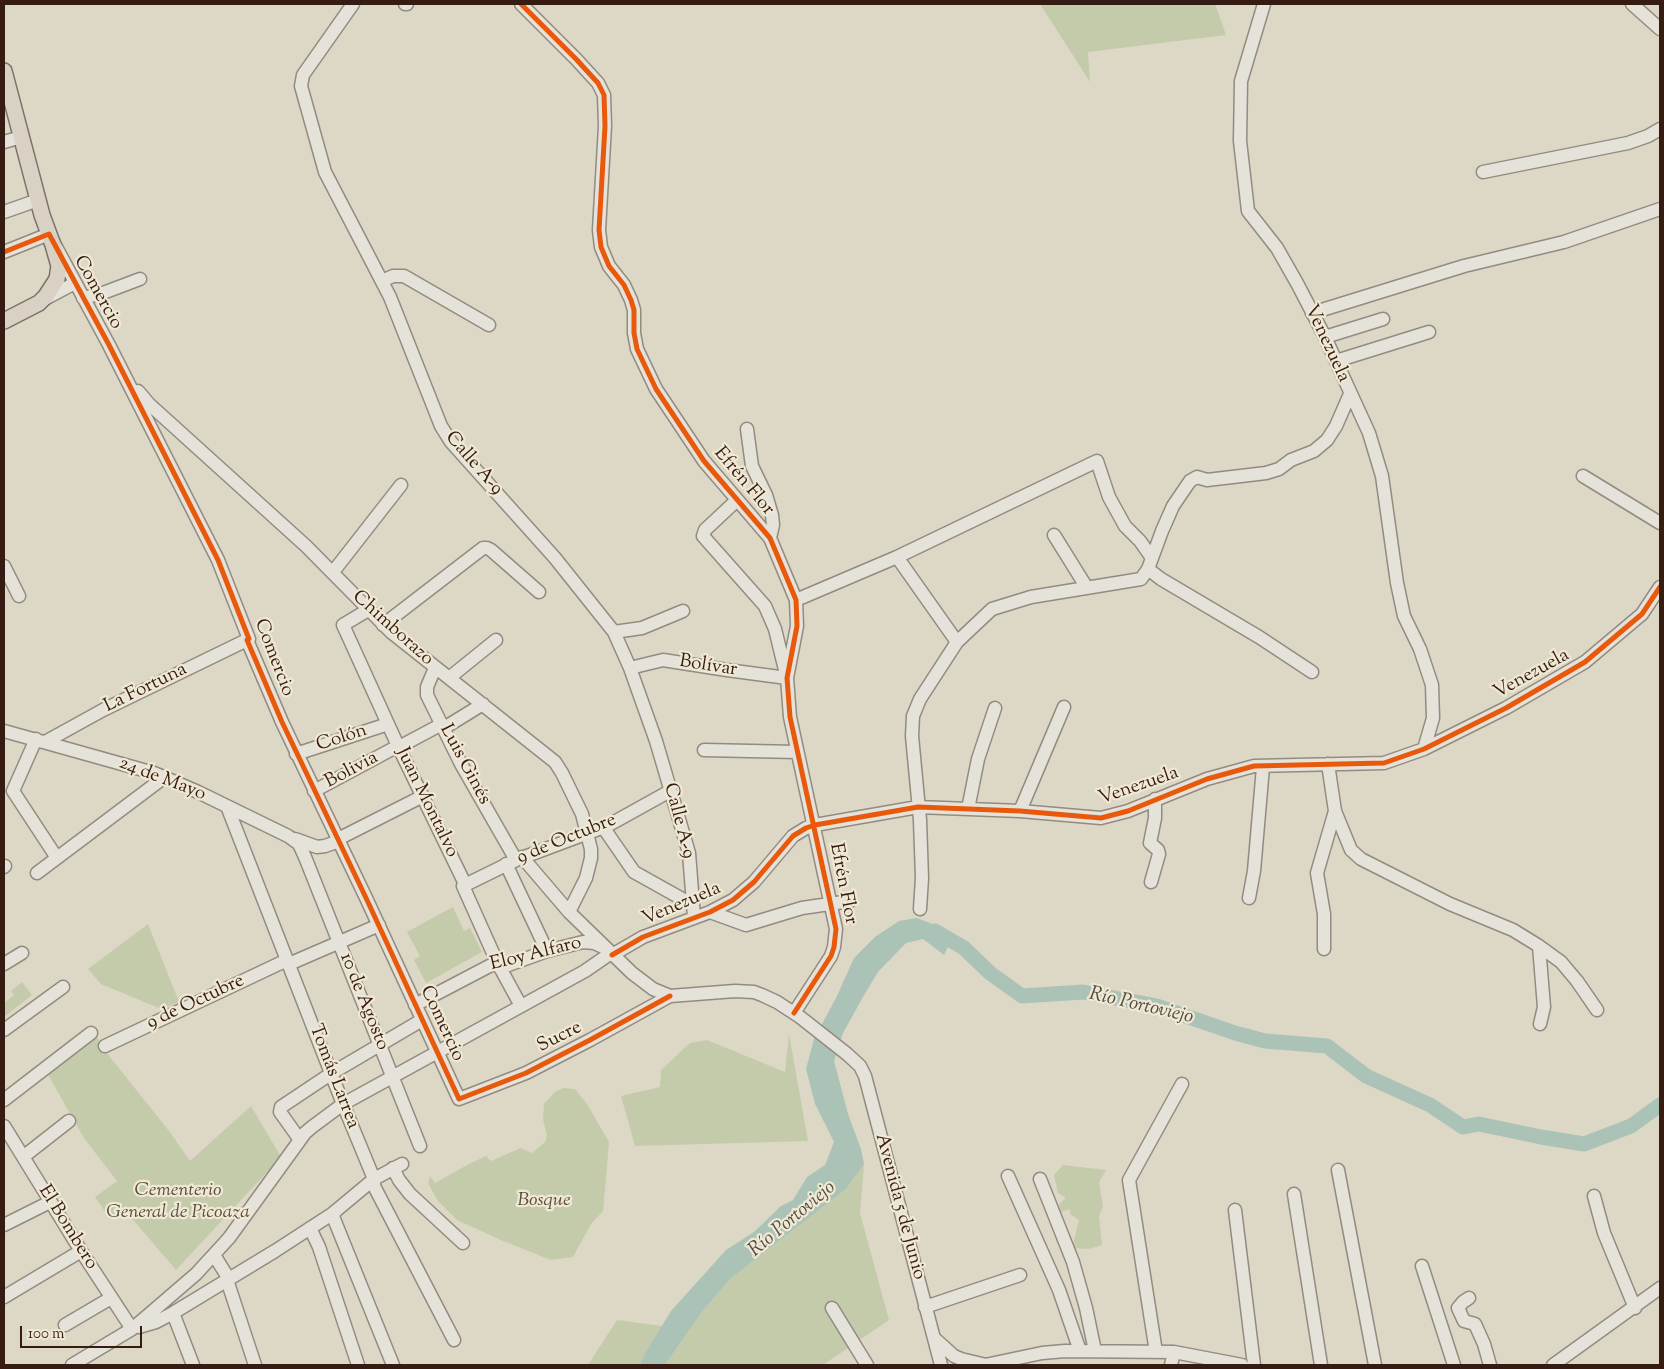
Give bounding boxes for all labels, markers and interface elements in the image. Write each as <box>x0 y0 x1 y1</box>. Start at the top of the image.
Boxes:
street label: Comercio <box>67 252 127 334</box>
street label: Venezuela <box>1298 301 1354 387</box>
street label: Calle A-9 <box>439 427 507 501</box>
street label: Efrén Flor <box>708 443 778 521</box>
street label: Chimborazo <box>347 587 437 671</box>
street label: Comercio <box>248 616 298 700</box>
street label: Venezuela <box>1490 645 1574 705</box>
street label: Bolívar <box>677 651 739 683</box>
street label: La Fortuna <box>101 659 191 719</box>
street label: Colón <box>314 720 370 758</box>
street label: Luis Ginés <box>433 721 495 809</box>
street label: Juan Montalvo <box>390 744 462 862</box>
street label: Bolivia <box>322 748 382 794</box>
street label: 24 de Mayo <box>115 753 209 807</box>
street label: Venezuela <box>1096 763 1182 811</box>
street label: Calle A-9 <box>657 781 699 861</box>
street label: 9 de Octubre <box>514 810 620 870</box>
street label: Efrén Flor <box>823 841 861 927</box>
street label: Venezuela <box>639 878 725 932</box>
street label: Eloy Alfaro <box>488 933 584 977</box>
street label: 10 de Agosto <box>333 950 393 1054</box>
street label: 9 de Octubre <box>144 970 248 1036</box>
street label: Comercio <box>414 982 468 1066</box>
water label: Río Portoviejo <box>1087 983 1195 1031</box>
street label: Sucre <box>534 1017 586 1059</box>
street label: Tomás Larrea <box>303 1022 363 1132</box>
street label: Avenida 5 de Junio <box>869 1132 929 1282</box>
water label: Río Portoviejo <box>745 1177 841 1263</box>
street label: El Bombero <box>32 1181 102 1275</box>
park label: Cementerio General de Picoaza <box>106 1181 250 1225</box>
park label: Bosque <box>517 1191 571 1213</box>
scale bar <box>22 1316 145 1348</box>
text: 100 m <box>28 1324 64 1345</box>

